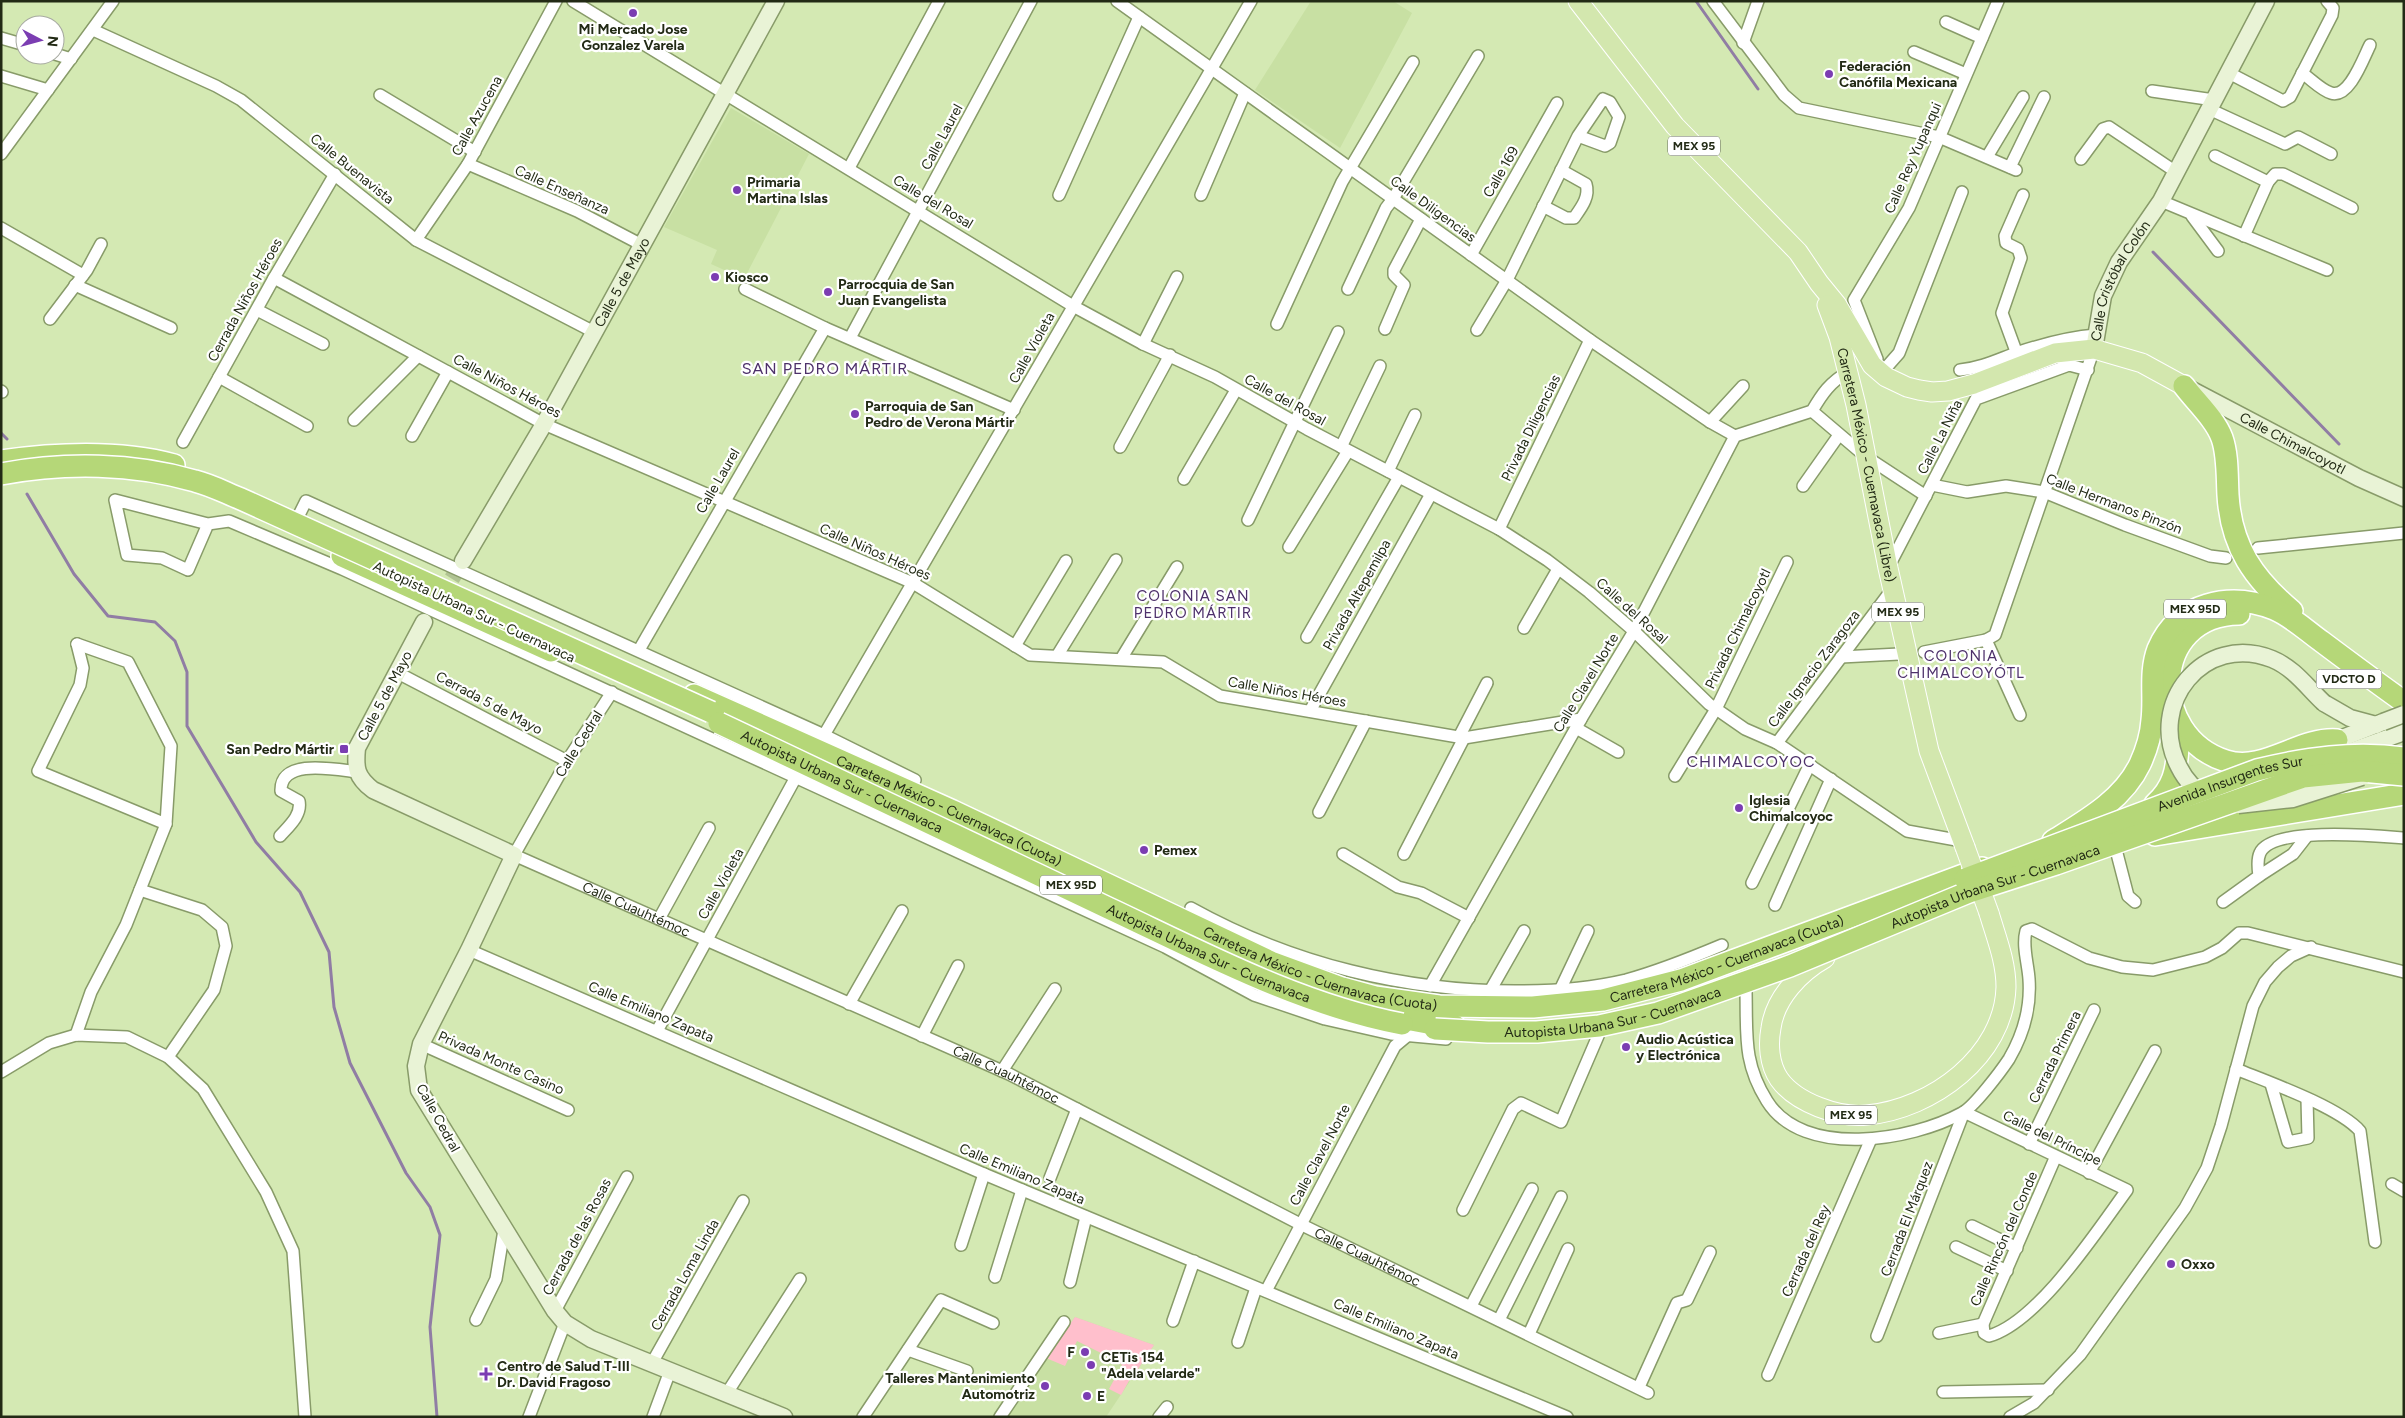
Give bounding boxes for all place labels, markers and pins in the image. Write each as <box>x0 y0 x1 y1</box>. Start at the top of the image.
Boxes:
marker: Mi Mercado Jose Gonzalez Varela <box>627 7 639 19</box>
place label: Mi Mercado Jose Gonzalez Varela <box>578 21 688 54</box>
place label: Federación Canófila Mexicana <box>1839 58 1957 91</box>
marker: Federación Canófila Mexicana <box>1823 68 1835 80</box>
place label: Primaria Martina Islas <box>747 174 828 207</box>
marker: Primaria Martina Islas <box>731 184 743 196</box>
place label: Kiosco <box>725 269 768 286</box>
marker: Kiosco <box>709 271 721 283</box>
place label: Parrocquia de San Juan Evangelista <box>838 276 954 309</box>
marker: Parrocquia de San Juan Evangelista <box>822 286 834 298</box>
place label: Parroquia de San Pedro de Verona Mártir <box>865 398 1015 431</box>
marker: Parroquia de San Pedro de Verona Mártir <box>849 408 861 420</box>
place label: San Pedro Mártir <box>226 741 335 758</box>
marker: San Pedro Mártir <box>338 743 350 755</box>
place label: Iglesia Chimalcoyoc <box>1749 792 1833 825</box>
marker: Iglesia Chimalcoyoc <box>1733 802 1745 814</box>
place label: Pemex <box>1154 842 1198 859</box>
marker: Pemex <box>1138 844 1150 856</box>
place label: Audio Acústica y Electrónica <box>1636 1031 1734 1064</box>
marker: Audio Acústica y Electrónica <box>1620 1041 1632 1053</box>
place label: Oxxo <box>2181 1256 2215 1273</box>
marker: Oxxo <box>2165 1258 2177 1270</box>
place label: F <box>1067 1344 1075 1361</box>
marker: F <box>1079 1346 1091 1358</box>
place label: CETis 154 "Adela velarde" <box>1101 1349 1200 1382</box>
place label: Centro de Salud T-III Dr. David Fragoso <box>497 1358 630 1391</box>
marker: CETis 154 "Adela velarde" <box>1085 1359 1097 1371</box>
marker: Centro de Salud T-III Dr. David Fragoso <box>479 1367 493 1381</box>
place label: Talleres Mantenimiento Automotriz <box>885 1370 1035 1403</box>
marker: Talleres Mantenimiento Automotriz <box>1039 1380 1051 1392</box>
place label: E <box>1097 1388 1105 1405</box>
marker: E <box>1081 1390 1093 1402</box>

